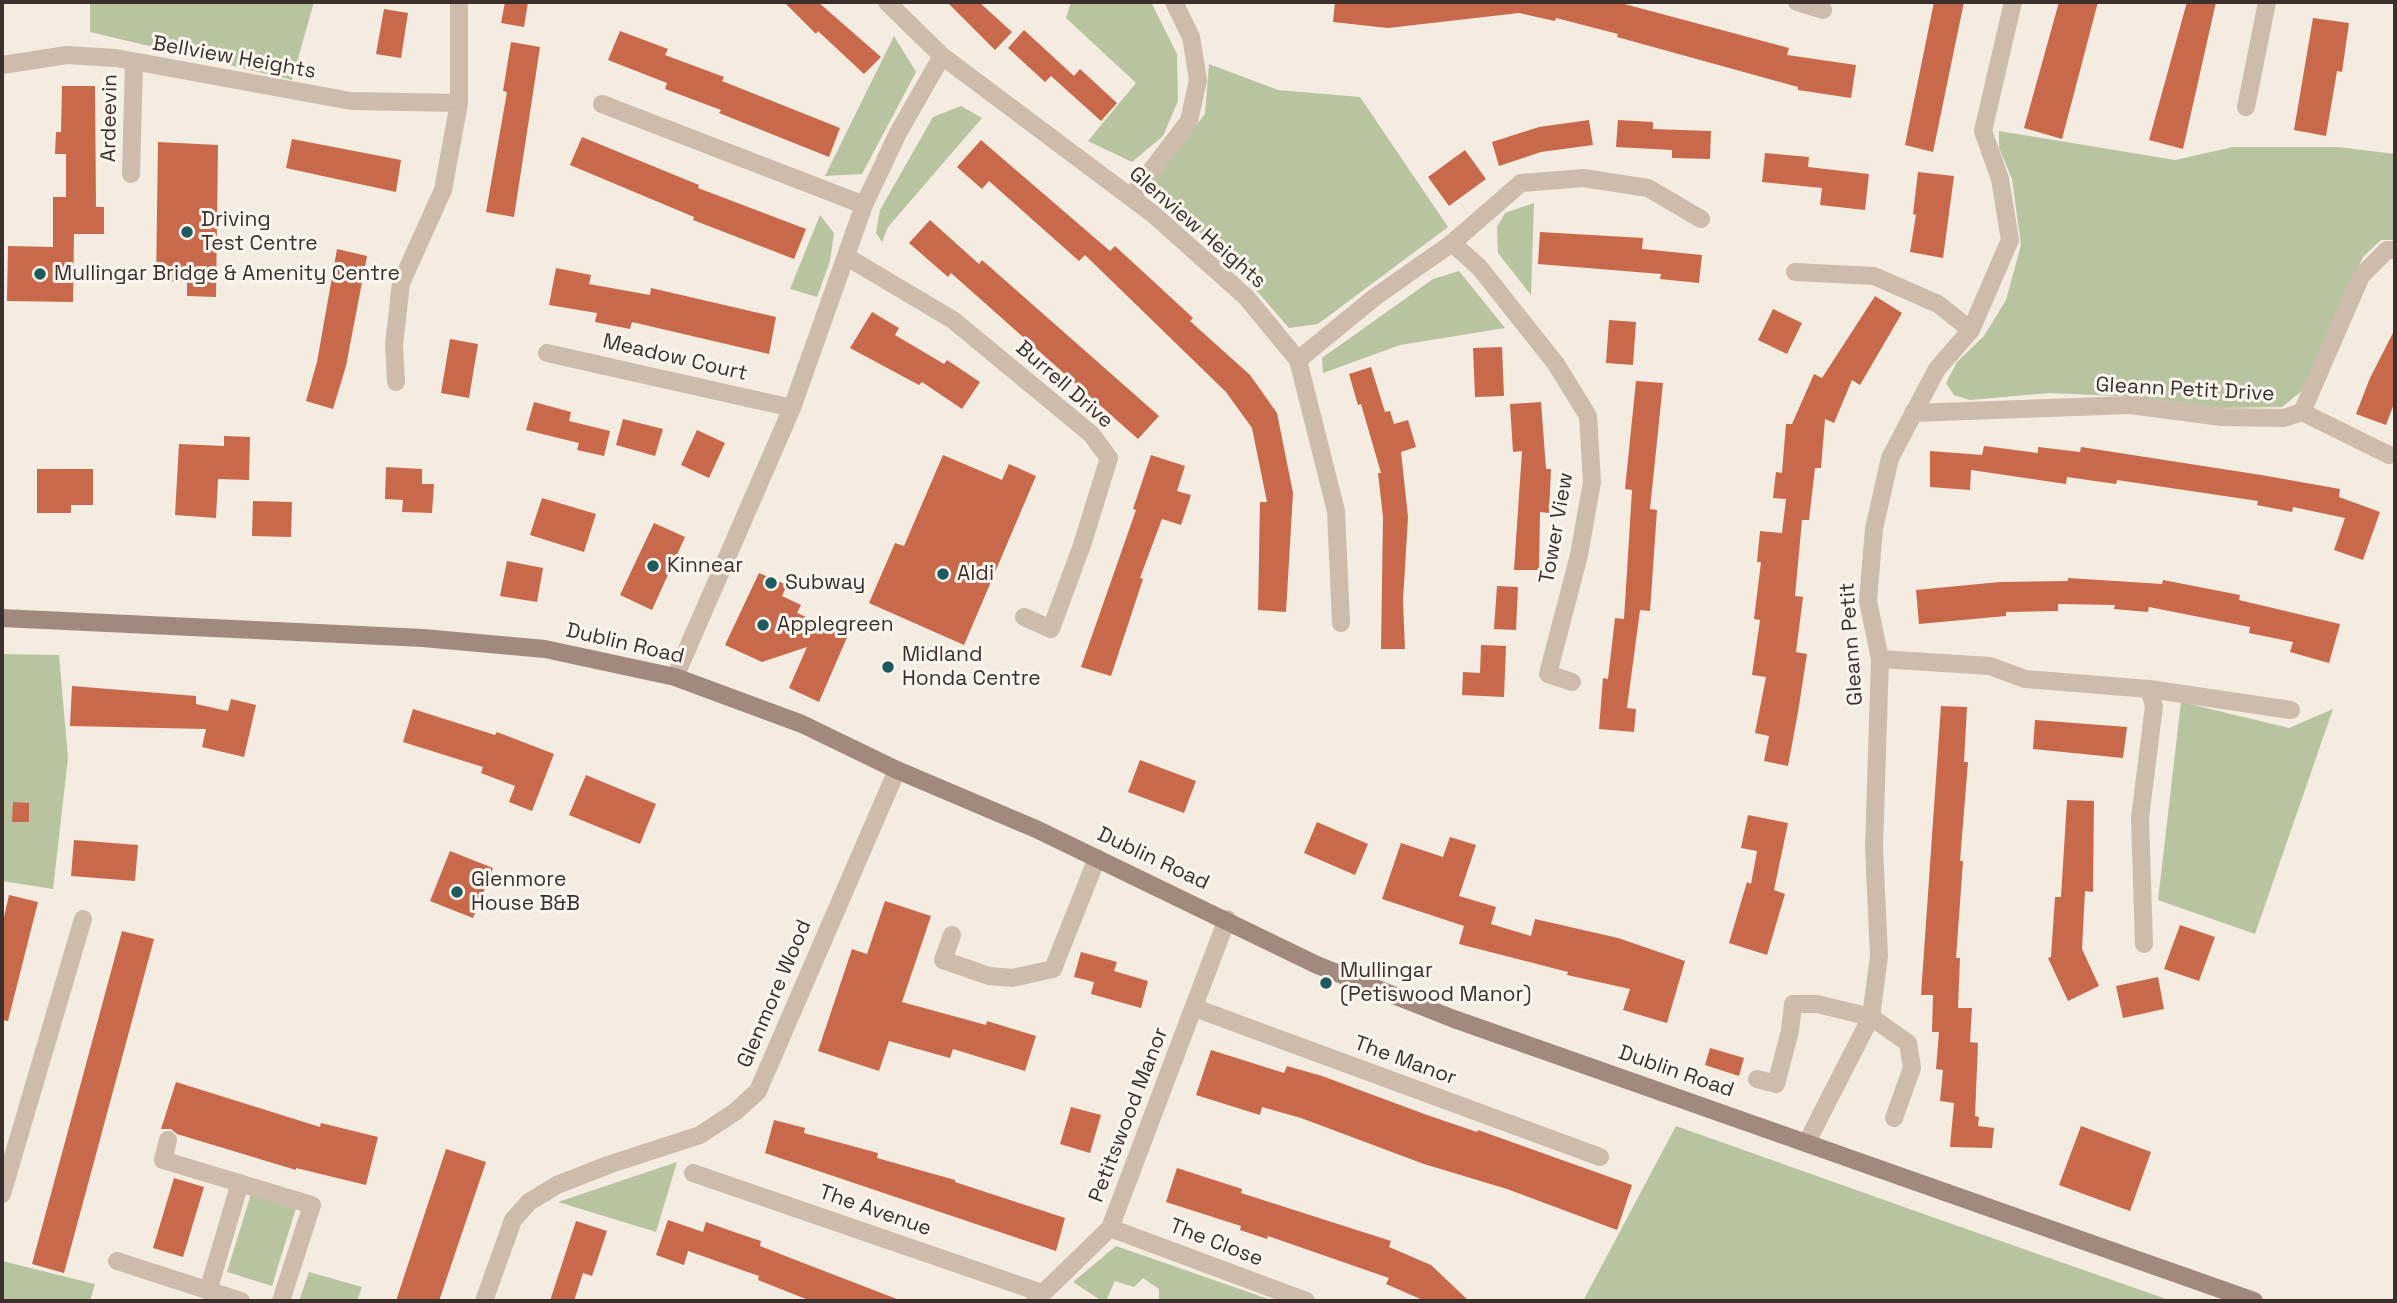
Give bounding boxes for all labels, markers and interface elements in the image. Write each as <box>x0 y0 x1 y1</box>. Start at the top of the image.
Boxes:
street label: Bellview Heights <box>150 31 318 85</box>
street label: Ardeevin <box>97 74 123 162</box>
street label: Glenview Heights <box>1123 162 1271 294</box>
place label: Driving Test Centre <box>201 207 318 257</box>
marker: Driving Test Centre <box>179 224 195 240</box>
place label: Mullingar Bridge & Amenity Centre <box>54 261 400 287</box>
marker: Mullingar Bridge & Amenity Centre <box>32 266 48 282</box>
street label: Meadow Court <box>600 329 750 387</box>
street label: Burrell Drive <box>1010 336 1118 434</box>
street label: Gleann Petit Drive <box>2095 373 2275 407</box>
street label: Tower View <box>1535 470 1579 586</box>
place label: Kinnear <box>667 553 743 579</box>
marker: Kinnear <box>645 558 661 574</box>
place label: Aldi <box>957 561 994 587</box>
marker: Aldi <box>935 566 951 582</box>
place label: Subway <box>785 570 865 596</box>
marker: Subway <box>763 575 779 591</box>
street label: Gleann Petit <box>1835 582 1869 706</box>
place label: Applegreen <box>777 612 894 638</box>
marker: Applegreen <box>755 617 771 633</box>
street label: Dublin Road <box>564 618 686 670</box>
place label: Midland Honda Centre <box>902 642 1041 692</box>
marker: Midland Honda Centre <box>880 659 896 675</box>
street label: Dublin Road <box>1093 822 1213 896</box>
place label: Glenmore House B&B <box>471 867 580 917</box>
marker: Glenmore House B&B <box>449 884 465 900</box>
street label: Glenmore Wood <box>732 916 818 1072</box>
place label: Mullingar (Petiswood Manor) <box>1340 958 1531 1008</box>
marker: Mullingar (Petiswood Manor) <box>1318 975 1334 991</box>
street label: Petitswood Manor <box>1084 1024 1174 1206</box>
street label: The Manor <box>1350 1031 1460 1091</box>
street label: Dublin Road <box>1615 1040 1737 1104</box>
street label: The Avenue <box>815 1180 935 1242</box>
street label: The Close <box>1166 1214 1266 1272</box>

